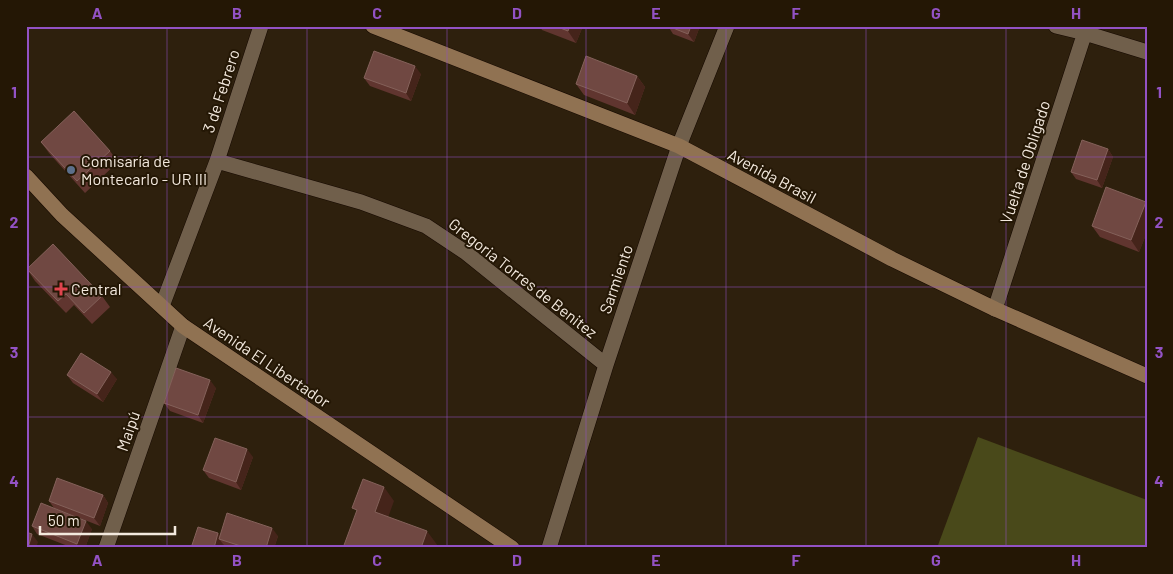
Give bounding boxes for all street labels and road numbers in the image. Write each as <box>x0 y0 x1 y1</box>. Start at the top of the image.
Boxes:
street label: 3 de Febrero <box>198 47 243 135</box>
street label: Vuelta de Obligado <box>996 98 1053 226</box>
street label: Avenida Brasil <box>725 144 820 207</box>
street label: Gregoria Torres de Benitez <box>445 214 601 341</box>
street label: Sarmiento <box>595 242 636 316</box>
street label: Avenida El Libertador <box>201 312 334 411</box>
street label: Maipú <box>112 408 143 453</box>

